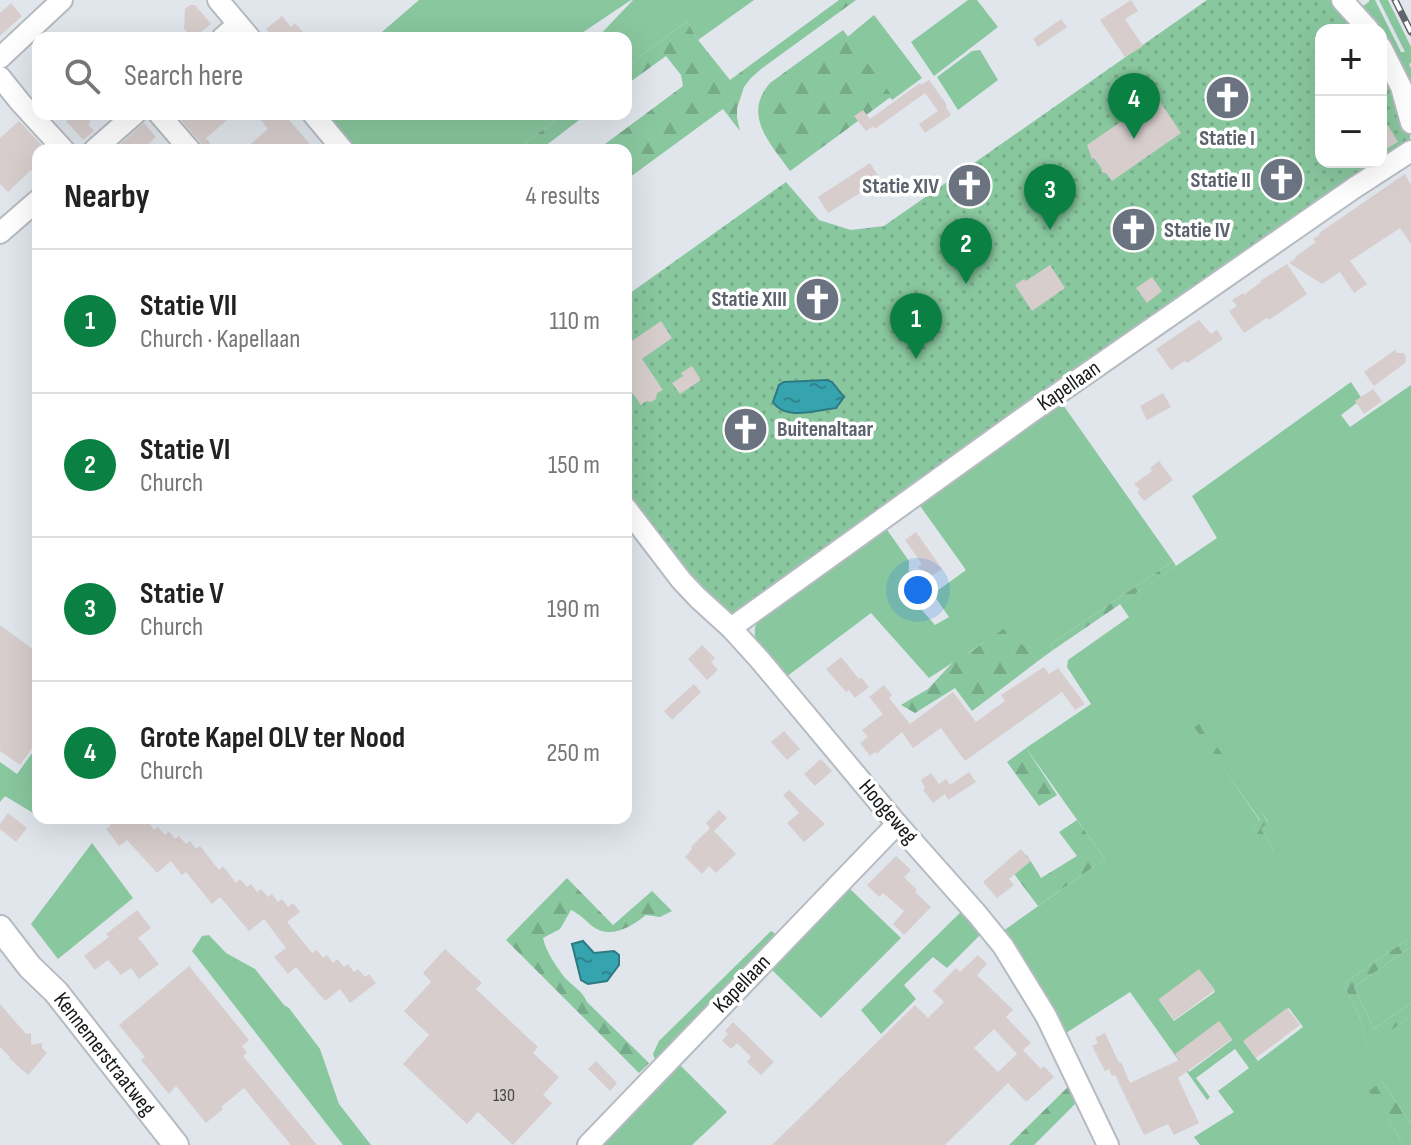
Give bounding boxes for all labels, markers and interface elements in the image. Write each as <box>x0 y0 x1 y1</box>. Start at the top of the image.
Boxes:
map controls <box>1315 24 1387 168</box>
button: + <box>1315 24 1387 96</box>
search box <box>32 32 632 120</box>
icon: search <box>60 54 104 98</box>
text: Search here <box>124 58 243 94</box>
pin: 4 <box>1108 73 1160 139</box>
church icon: Statie I <box>1203 73 1251 121</box>
button: − <box>1315 96 1387 168</box>
place label: Statie I <box>1199 125 1255 152</box>
church icon: Statie II <box>1258 156 1306 204</box>
church icon: Statie XIV <box>946 162 994 210</box>
pin: 3 <box>1024 164 1076 230</box>
place label: Statie II <box>1191 167 1251 194</box>
place label: Statie XIV <box>862 173 939 200</box>
text: Nearby <box>64 176 150 217</box>
text: 4 results <box>525 181 600 212</box>
church icon: Statie IV <box>1109 206 1157 254</box>
place label: Statie IV <box>1164 217 1231 244</box>
pin: 2 <box>940 218 992 284</box>
church icon: Statie XIII <box>794 275 842 323</box>
place label: Statie XIII <box>711 286 787 313</box>
text: Statie VII <box>140 288 237 324</box>
pin: 1 <box>890 293 942 359</box>
text: 1 <box>85 306 95 337</box>
text: 110 m <box>549 306 600 337</box>
text: Church · Kapellaan <box>140 324 300 355</box>
street label: Kapellaan <box>1032 355 1106 417</box>
church icon: Buitenaltaar <box>722 405 770 453</box>
place label: Buitenaltaar <box>777 416 874 443</box>
text: Statie VI <box>140 432 231 468</box>
text: 2 <box>84 450 96 481</box>
text: 150 m <box>548 450 600 481</box>
text: Church <box>140 468 203 499</box>
your location <box>898 570 938 610</box>
text: Statie V <box>140 576 224 612</box>
text: 3 <box>84 594 96 625</box>
text: 190 m <box>547 594 600 625</box>
text: Church <box>140 612 203 643</box>
text: Grote Kapel OLV ter Nood <box>140 720 405 756</box>
text: 4 <box>84 738 96 769</box>
text: 250 m <box>546 738 600 769</box>
text: Church <box>140 756 203 787</box>
street label: Hoogeweg <box>853 774 923 850</box>
street label: Kapellaan <box>708 949 776 1019</box>
street label: Kennemerstraatweg <box>48 987 161 1121</box>
house number: 130 <box>493 1085 515 1106</box>

